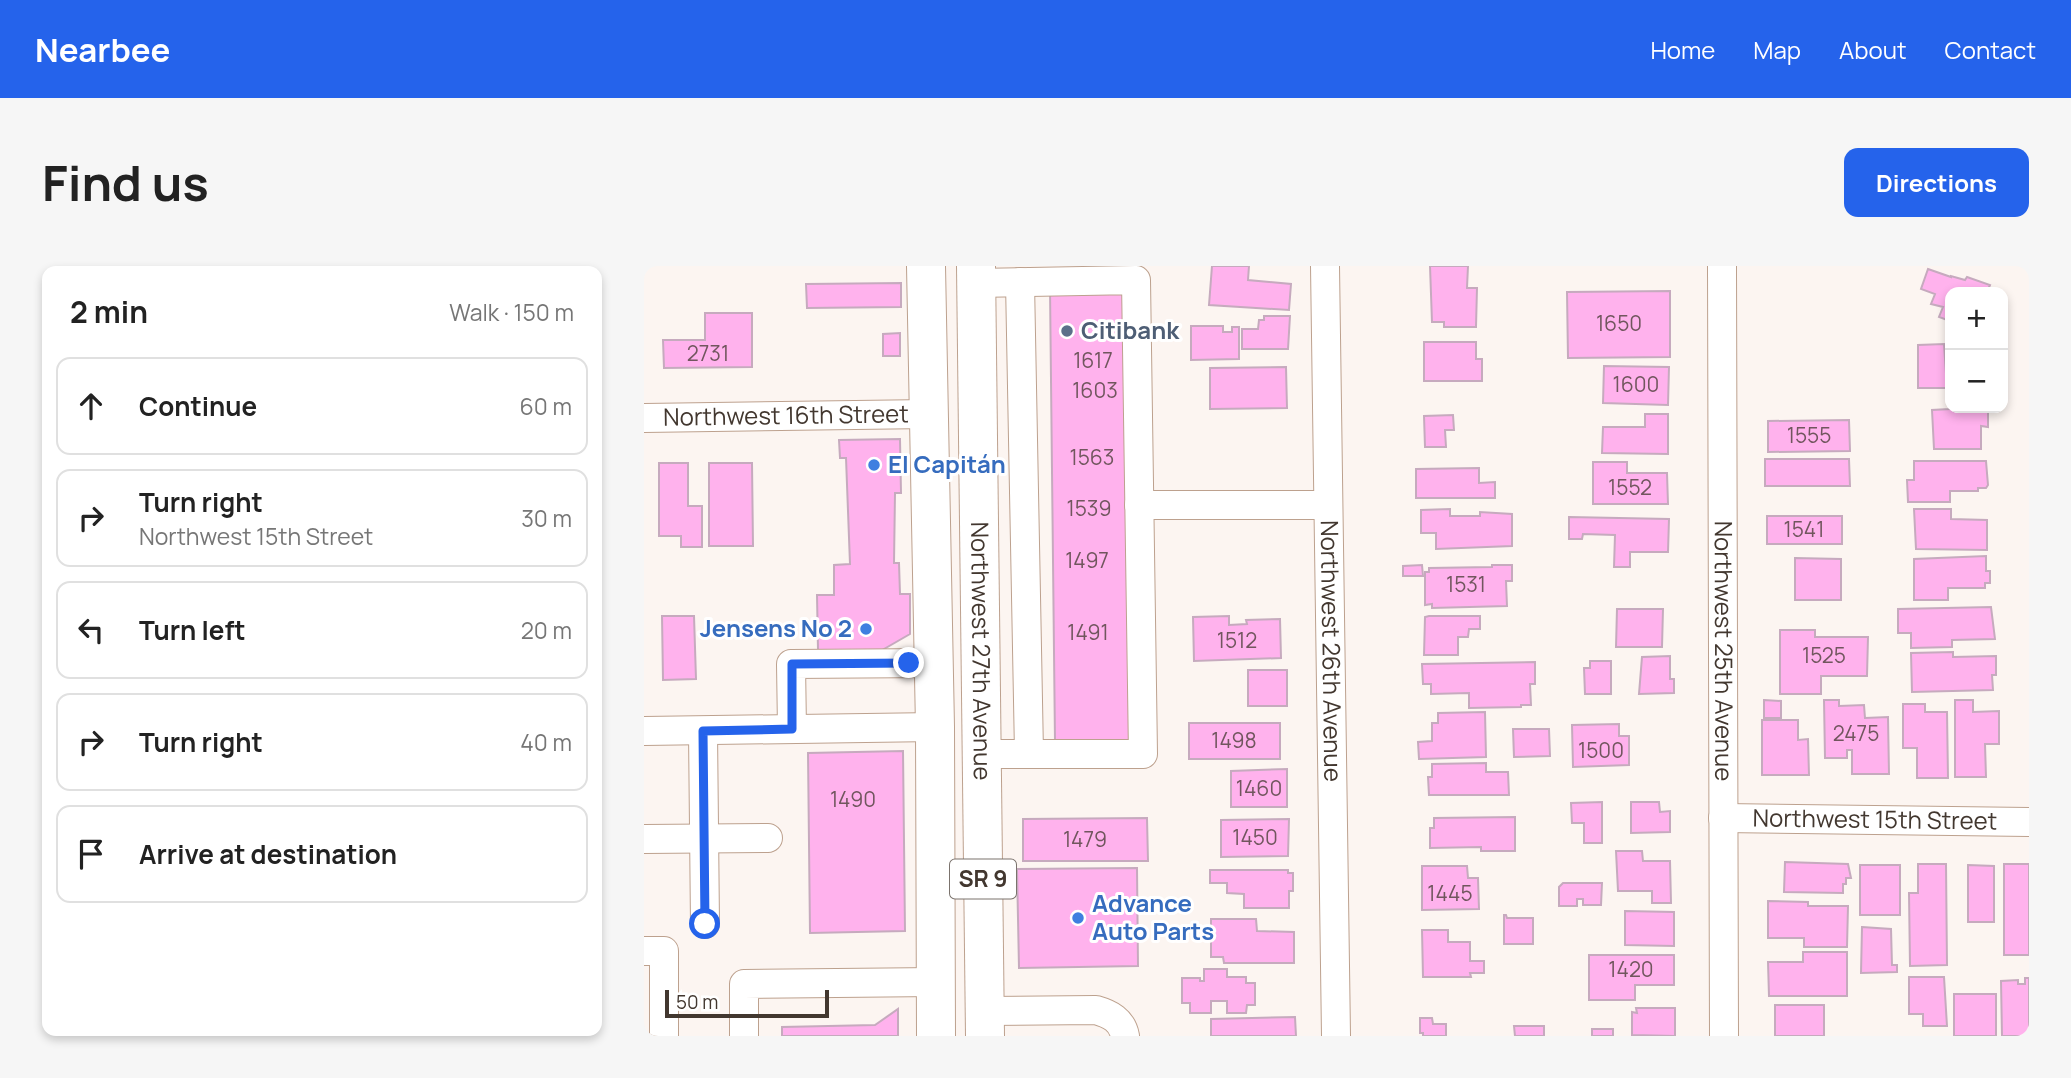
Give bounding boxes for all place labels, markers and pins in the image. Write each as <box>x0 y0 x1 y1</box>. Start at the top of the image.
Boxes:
place label: Citibank <box>1081 313 1180 346</box>
marker: Citibank <box>1059 323 1075 339</box>
place label: El Capitán <box>888 447 1006 480</box>
marker: El Capitán <box>866 457 882 473</box>
place label: Jensens No 2 <box>700 611 852 644</box>
marker: Jensens No 2 <box>858 621 874 637</box>
place label: Advance Auto Parts <box>1092 886 1214 947</box>
marker: Advance Auto Parts <box>1070 910 1086 926</box>

